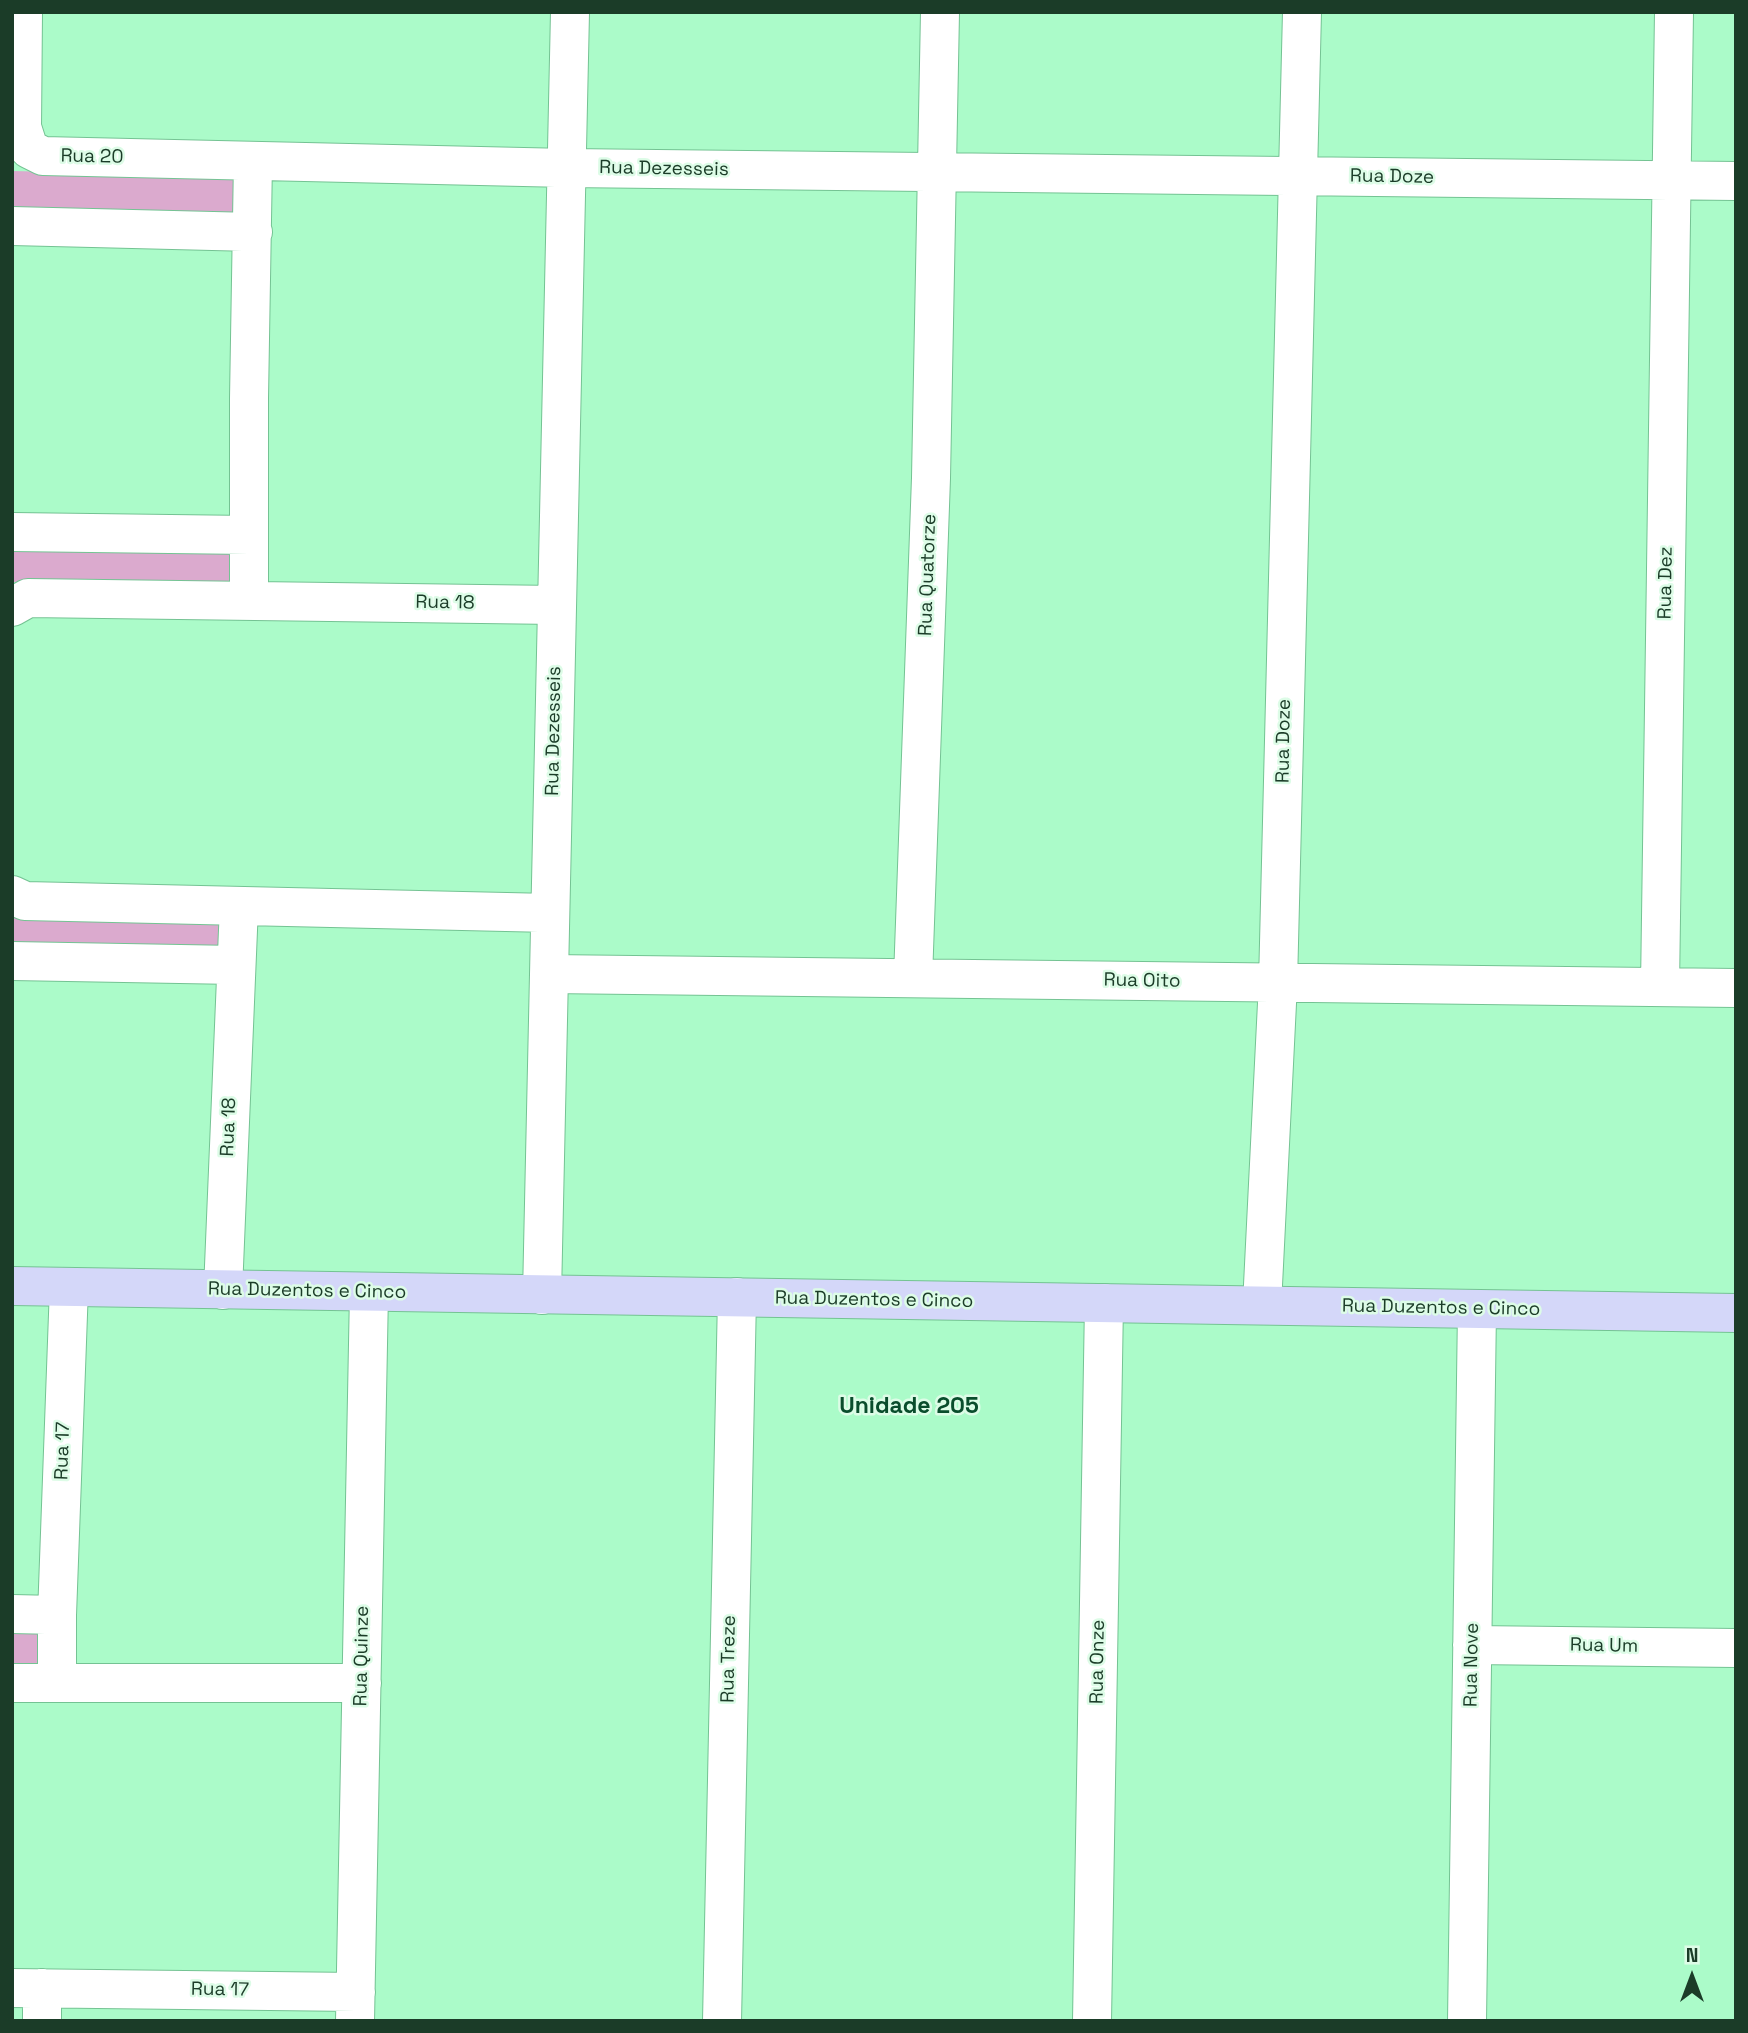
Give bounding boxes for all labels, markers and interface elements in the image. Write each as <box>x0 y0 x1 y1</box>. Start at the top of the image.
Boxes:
street label: Rua 20 <box>60 145 124 169</box>
street label: Rua Dezesseis <box>599 156 729 182</box>
street label: Rua Doze <box>1350 165 1434 189</box>
street label: Rua Quatorze <box>914 514 942 636</box>
street label: Rua Dez <box>1654 546 1678 620</box>
street label: Rua 18 <box>415 591 475 615</box>
street label: Rua Dezesseis <box>541 666 567 796</box>
street label: Rua Doze <box>1272 699 1296 783</box>
street label: Rua Oito <box>1103 969 1181 993</box>
street label: Rua 18 <box>217 1097 241 1157</box>
street label: Rua Duzentos e Cinco <box>208 1278 406 1304</box>
street label: Rua Duzentos e Cinco <box>775 1287 973 1313</box>
street label: Rua Duzentos e Cinco <box>1342 1295 1540 1321</box>
district label: Unidade 205 <box>839 1393 979 1421</box>
street label: Rua 17 <box>51 1422 75 1480</box>
street label: Rua Quinze <box>350 1605 374 1707</box>
street label: Rua Treze <box>717 1615 741 1703</box>
street label: Rua Onze <box>1086 1620 1110 1704</box>
street label: Rua Nove <box>1460 1623 1484 1707</box>
street label: Rua Um <box>1570 1634 1638 1658</box>
north arrow <box>1657 1942 1727 2012</box>
text: N <box>1686 1943 1698 1968</box>
street label: Rua 17 <box>191 1978 249 2002</box>

